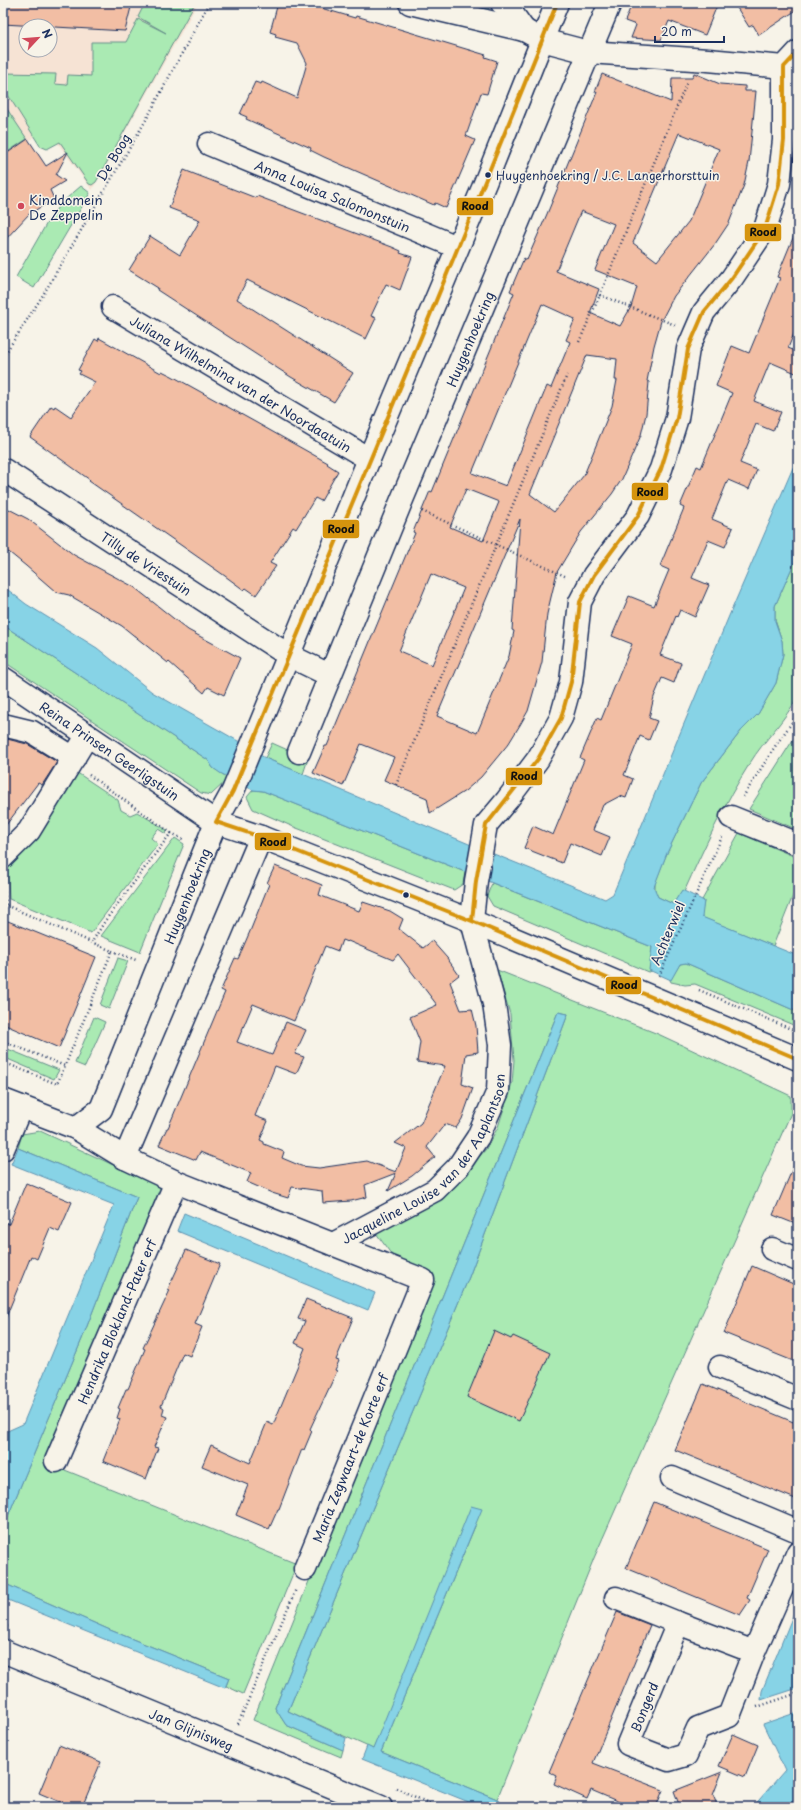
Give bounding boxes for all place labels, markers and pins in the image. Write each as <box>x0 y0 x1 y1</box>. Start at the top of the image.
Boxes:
place label: Huygenhoekring / J.C. Langerhorsttuin <box>496 166 720 184</box>
marker: Huygenhoekring / J.C. Langerhorsttuin <box>483 170 493 180</box>
place label: Kinddomein De Zeppelin <box>29 190 103 224</box>
marker: Kinddomein De Zeppelin <box>16 201 26 211</box>
unlabelled marker <box>401 890 411 900</box>

